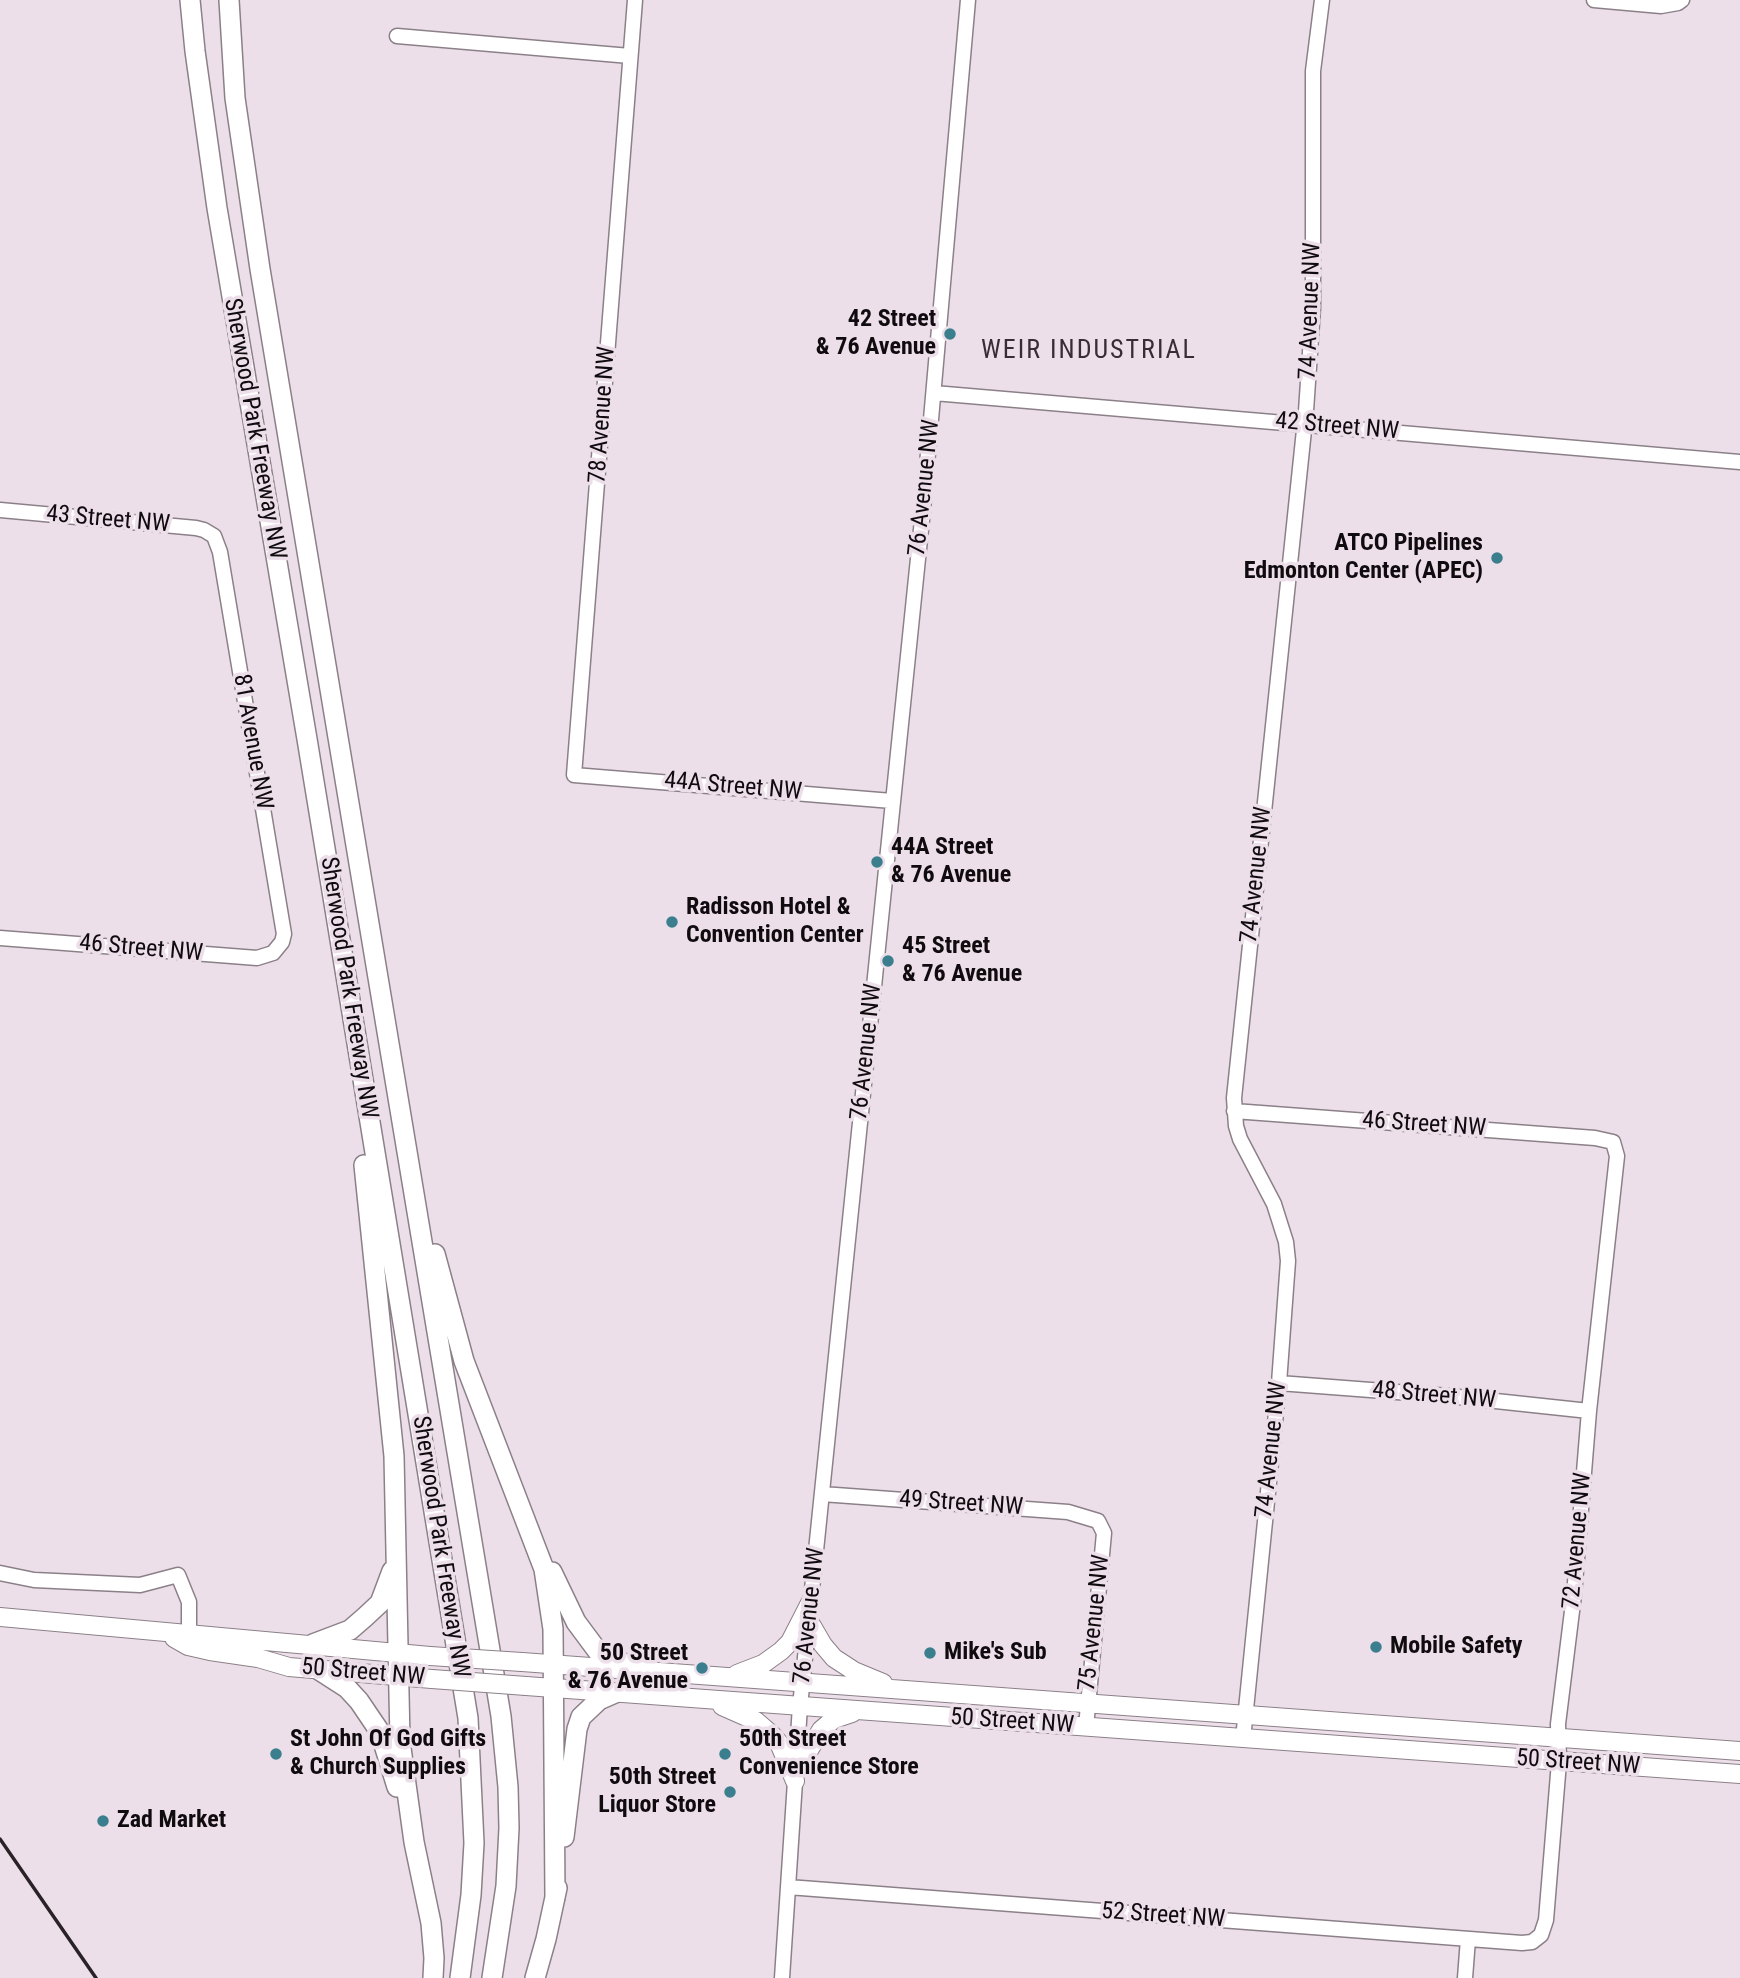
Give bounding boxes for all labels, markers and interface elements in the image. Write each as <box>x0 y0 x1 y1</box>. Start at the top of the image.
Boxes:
street label: 74 Avenue NW <box>1294 242 1328 380</box>
street label: Sherwood Park Freeway NW <box>217 296 291 562</box>
place label: 42 Street & 76 Avenue <box>816 306 936 362</box>
marker: 42 Street & 76 Avenue <box>942 326 958 342</box>
district label: WEIR INDUSTRIAL <box>983 335 1195 367</box>
street label: 78 Avenue NW <box>584 346 622 484</box>
street label: 42 Street NW <box>1274 407 1400 447</box>
street label: 76 Avenue NW <box>904 418 946 558</box>
street label: 43 Street NW <box>45 500 171 540</box>
place label: ATCO Pipelines Edmonton Center (APEC) <box>1244 530 1483 586</box>
marker: ATCO Pipelines Edmonton Center (APEC) <box>1489 550 1505 566</box>
street label: 81 Avenue NW <box>226 672 278 812</box>
street label: 44A Street NW <box>663 767 803 807</box>
street label: 74 Avenue NW <box>1236 805 1278 945</box>
place label: 44A Street & 76 Avenue <box>891 834 1011 890</box>
marker: 44A Street & 76 Avenue <box>869 854 885 870</box>
street label: Sherwood Park Freeway NW <box>313 855 383 1121</box>
place label: Radisson Hotel & Convention Center <box>686 894 864 950</box>
marker: Radisson Hotel & Convention Center <box>664 914 680 930</box>
street label: 46 Street NW <box>78 929 204 969</box>
place label: 45 Street & 76 Avenue <box>902 933 1022 989</box>
marker: 45 Street & 76 Avenue <box>880 953 896 969</box>
street label: 76 Avenue NW <box>846 982 888 1122</box>
street label: 46 Street NW <box>1361 1106 1487 1144</box>
street label: 48 Street NW <box>1371 1376 1497 1416</box>
street label: 74 Avenue NW <box>1251 1380 1293 1520</box>
street label: Sherwood Park Freeway NW <box>405 1414 475 1680</box>
street label: 72 Avenue NW <box>1558 1472 1598 1610</box>
street label: 49 Street NW <box>898 1485 1024 1523</box>
street label: 76 Avenue NW <box>789 1546 831 1686</box>
street label: 75 Avenue NW <box>1074 1553 1116 1693</box>
place label: Mobile Safety <box>1390 1633 1523 1661</box>
place label: Mike's Sub <box>944 1639 1047 1667</box>
marker: Mobile Safety <box>1368 1639 1384 1655</box>
place label: 50 Street & 76 Avenue <box>568 1640 688 1696</box>
marker: Mike's Sub <box>922 1645 938 1661</box>
street label: 50 Street NW <box>300 1653 426 1693</box>
marker: 50 Street & 76 Avenue <box>694 1660 710 1676</box>
street label: 50 Street NW <box>949 1703 1075 1741</box>
place label: St John Of God Gifts & Church Supplies <box>290 1726 486 1782</box>
place label: 50th Street Convenience Store <box>739 1726 919 1782</box>
street label: 50 Street NW <box>1515 1744 1641 1782</box>
marker: St John Of God Gifts & Church Supplies <box>268 1746 284 1762</box>
marker: 50th Street Convenience Store <box>717 1746 733 1762</box>
place label: 50th Street Liquor Store <box>598 1764 716 1820</box>
marker: 50th Street Liquor Store <box>722 1784 738 1800</box>
place label: Zad Market <box>117 1807 226 1835</box>
marker: Zad Market <box>95 1813 111 1829</box>
street label: 52 Street NW <box>1100 1897 1226 1935</box>

